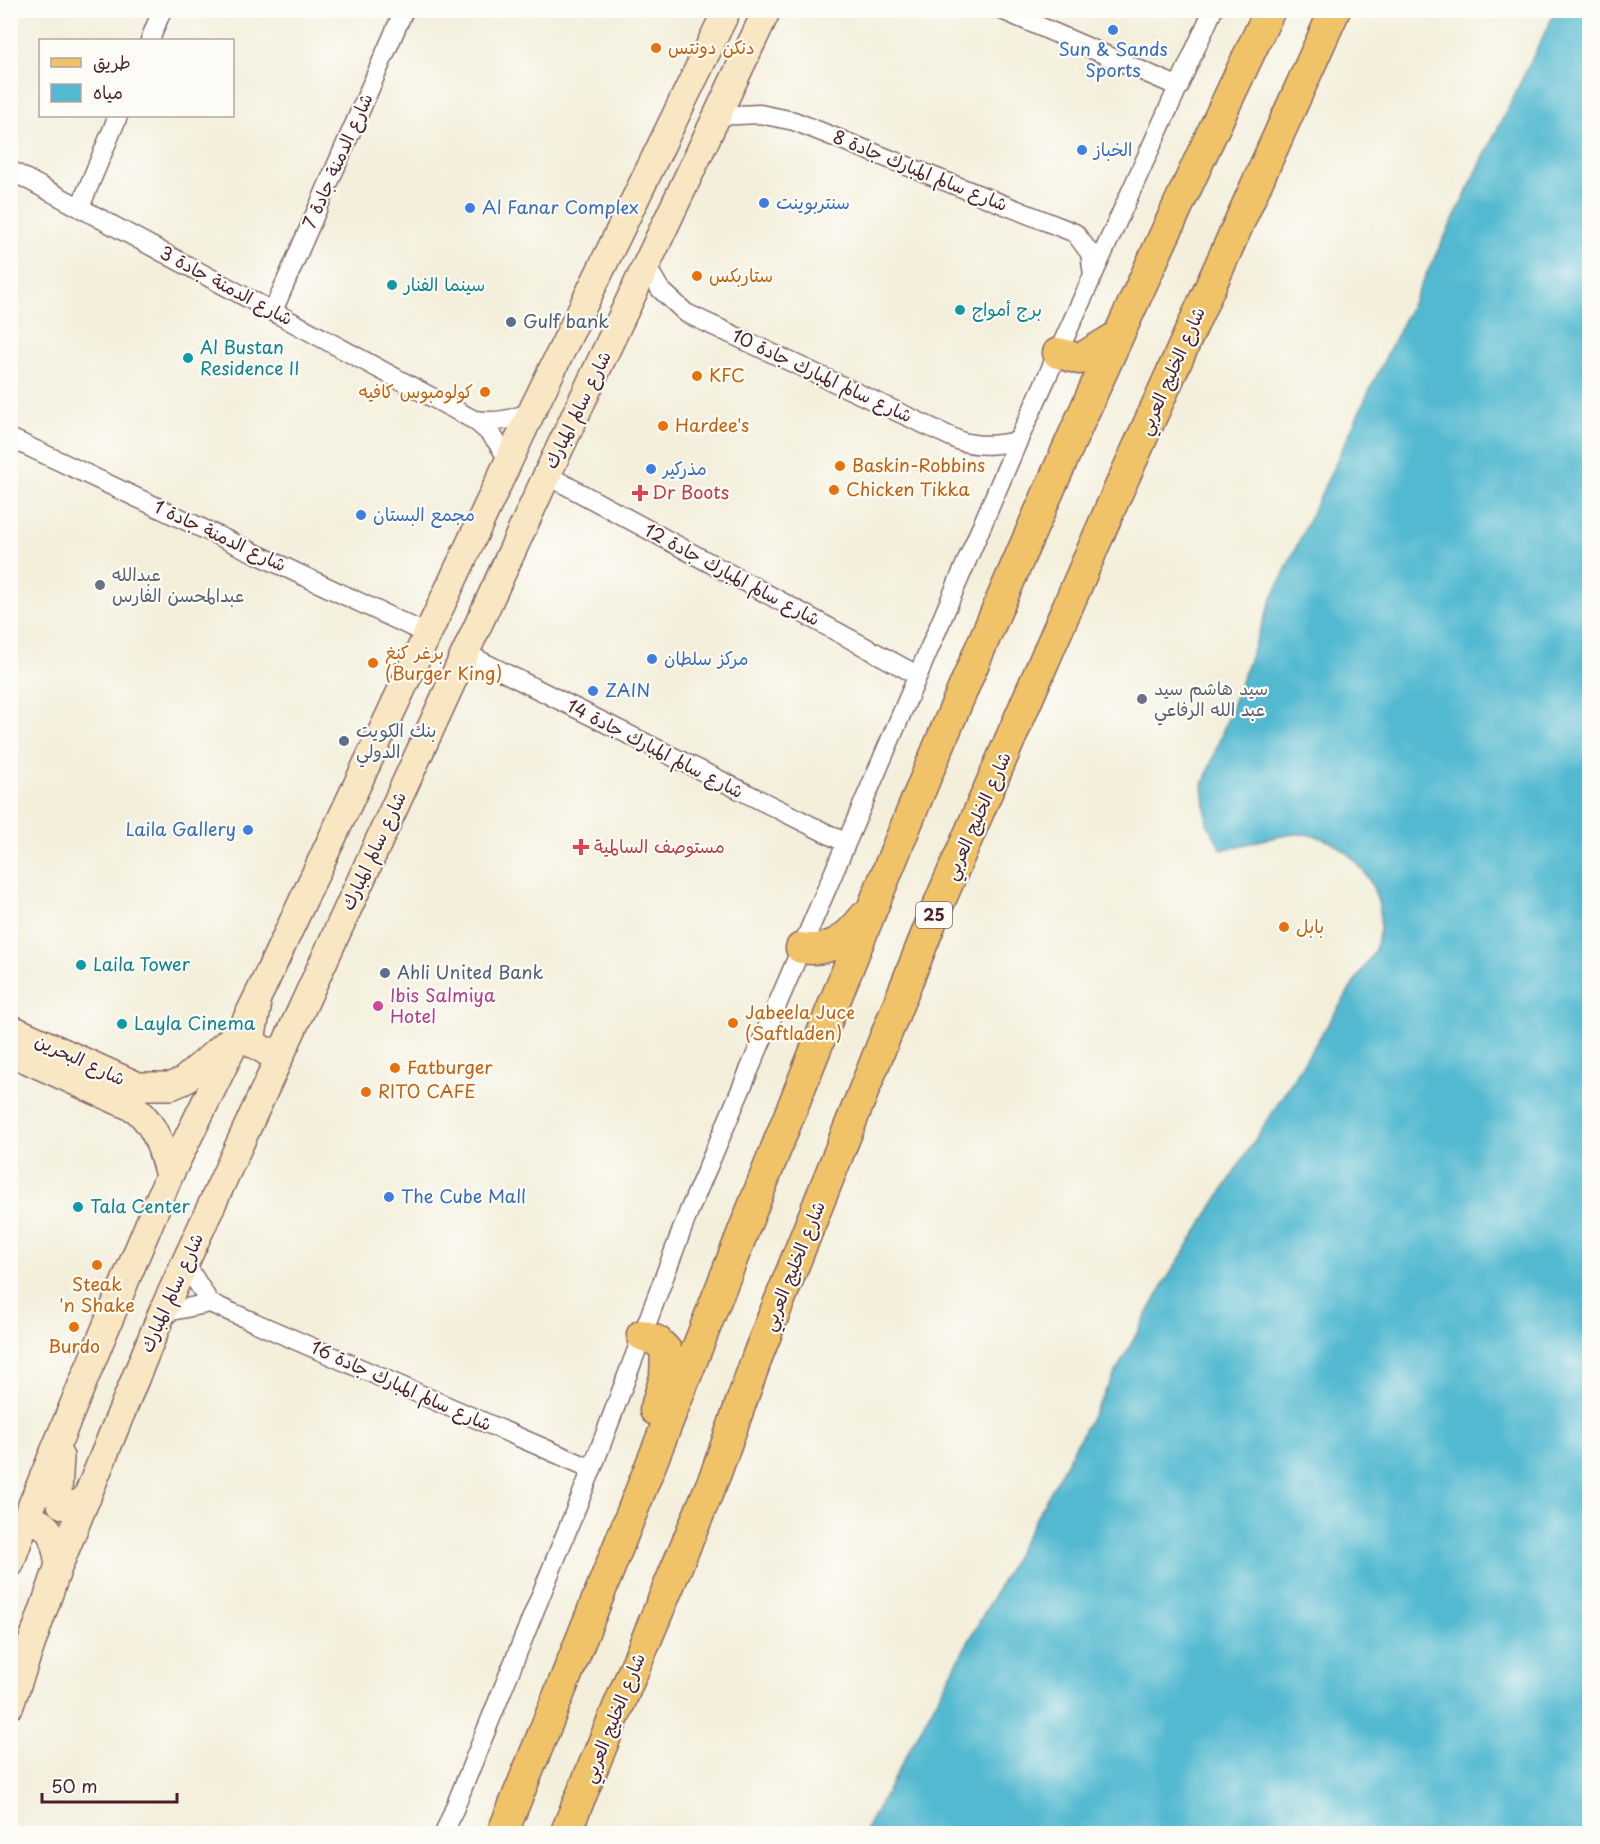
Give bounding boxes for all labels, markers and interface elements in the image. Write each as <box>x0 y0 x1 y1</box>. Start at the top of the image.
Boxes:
marker: Sun & Sands Sports <box>1106 23 1120 37</box>
place label: دنكن دونتس <box>668 33 755 60</box>
place label: Sun & Sands Sports <box>1058 35 1168 83</box>
legend <box>39 39 234 117</box>
marker: دنكن دونتس <box>649 41 663 55</box>
text: طريق <box>93 48 131 75</box>
text: مياه <box>93 78 123 105</box>
street label: شارع الدمنة جادة 7 <box>295 88 379 232</box>
street label: شارع سالم المبارك جادة 8 <box>828 122 1012 219</box>
place label: الخباز <box>1092 135 1132 162</box>
marker: الخباز <box>1075 143 1089 157</box>
place label: سنتربوينت <box>776 188 850 215</box>
place label: Al Fanar Complex <box>482 193 639 220</box>
marker: سنتربوينت <box>757 196 771 210</box>
marker: Al Fanar Complex <box>463 201 477 215</box>
street label: شارع الدمنة جادة 3 <box>155 238 298 331</box>
place label: ستاربكس <box>709 261 773 288</box>
marker: ستاربكس <box>690 269 704 283</box>
place label: سينما الفنار <box>402 270 485 297</box>
marker: سينما الفنار <box>385 278 399 292</box>
place label: برج أمواج <box>972 295 1042 322</box>
street label: شارع الخليج العربي <box>1130 302 1215 441</box>
marker: برج أمواج <box>953 303 967 317</box>
place label: Gulf bank <box>523 307 609 334</box>
marker: Gulf bank <box>504 315 518 329</box>
street label: شارع سالم المبارك جادة 10 <box>727 321 917 430</box>
place label: Al Bustan Residence II <box>200 333 300 381</box>
street label: شارع سالم المبارك <box>536 346 619 474</box>
marker: Al Bustan Residence II <box>181 351 195 365</box>
place label: KFC <box>709 361 745 388</box>
marker: KFC <box>690 369 704 383</box>
place label: كولومبوس كافيه <box>359 377 473 404</box>
marker: كولومبوس كافيه <box>478 385 492 399</box>
place label: Hardee's <box>675 411 749 438</box>
marker: Hardee's <box>656 419 670 433</box>
place label: Baskin-Robbins <box>852 451 985 478</box>
place label: مذركير <box>661 454 707 481</box>
marker: Baskin-Robbins <box>833 459 847 473</box>
marker: مذركير <box>644 462 658 476</box>
place label: Chicken Tikka <box>846 475 971 502</box>
place label: Dr Boots <box>652 478 729 505</box>
marker: Chicken Tikka <box>827 483 841 497</box>
marker: Dr Boots <box>633 486 647 500</box>
street label: شارع الدمنة جادة 1 <box>150 492 291 577</box>
place label: مجمع البستان <box>373 500 475 528</box>
marker: مجمع البستان <box>354 508 368 522</box>
street label: شارع سالم المبارك جادة 12 <box>639 516 826 633</box>
place label: عبدالله عبدالمحسن الفارس <box>112 560 244 608</box>
marker: عبدالله عبدالمحسن الفارس <box>93 578 107 592</box>
place label: برغر كنغ (Burger King) <box>385 638 502 686</box>
place label: مركز سلطان <box>664 644 749 671</box>
marker: مركز سلطان <box>645 652 659 666</box>
marker: برغر كنغ (Burger King) <box>366 656 380 670</box>
place label: سيد هاشم سيد عبد الله الرفاعي <box>1154 674 1268 726</box>
place label: ZAIN <box>605 676 650 703</box>
marker: ZAIN <box>586 684 600 698</box>
street label: شارع سالم المبارك جادة 14 <box>562 691 749 806</box>
marker: سيد هاشم سيد عبد الله الرفاعي <box>1135 692 1149 706</box>
place label: بنك الكويت الدولي <box>356 716 436 768</box>
marker: بنك الكويت الدولي <box>337 734 351 748</box>
street label: شارع الخليج العربي <box>936 747 1021 886</box>
street label: شارع سالم المبارك <box>333 787 414 915</box>
place label: Laila Gallery <box>125 815 236 842</box>
marker: Laila Gallery <box>241 823 255 837</box>
place label: مستوصف السالمية <box>594 832 725 859</box>
marker: مستوصف السالمية <box>572 838 590 856</box>
road number: 25 <box>916 902 952 928</box>
place label: بابل <box>1296 912 1324 939</box>
marker: بابل <box>1277 920 1291 934</box>
place label: Laila Tower <box>93 950 191 977</box>
marker: Laila Tower <box>74 958 88 972</box>
place label: Ahli United Bank <box>397 958 544 985</box>
marker: Ahli United Bank <box>378 966 392 980</box>
place label: Ibis Salmiya Hotel <box>390 981 496 1029</box>
place label: Jabeela Juce (Saftladen) <box>745 998 855 1046</box>
marker: Ibis Salmiya Hotel <box>371 999 385 1013</box>
place label: Layla Cinema <box>134 1009 256 1036</box>
marker: Jabeela Juce (Saftladen) <box>726 1016 740 1030</box>
marker: Layla Cinema <box>115 1017 129 1031</box>
street label: شارع البحرين <box>31 1026 130 1091</box>
place label: Fatburger <box>407 1053 493 1080</box>
marker: Fatburger <box>388 1061 402 1075</box>
place label: RITO CAFE <box>378 1077 476 1104</box>
marker: RITO CAFE <box>359 1085 373 1099</box>
place label: The Cube Mall <box>401 1182 526 1209</box>
marker: The Cube Mall <box>382 1190 396 1204</box>
place label: Tala Center <box>90 1192 190 1219</box>
street label: شارع الخليج العربي <box>754 1196 835 1336</box>
marker: Tala Center <box>71 1200 85 1214</box>
street label: شارع سالم المبارك <box>132 1228 211 1357</box>
marker: Steak 'n Shake <box>90 1258 104 1272</box>
place label: Steak 'n Shake <box>59 1270 135 1318</box>
marker: Burdo <box>67 1320 81 1334</box>
place label: Burdo <box>48 1332 100 1359</box>
street label: شارع سالم المبارك جادة 16 <box>306 1332 497 1439</box>
street label: شارع الخليج العربي <box>574 1648 655 1788</box>
scale bar <box>42 1766 177 1804</box>
text: 50 m <box>51 1772 98 1799</box>

